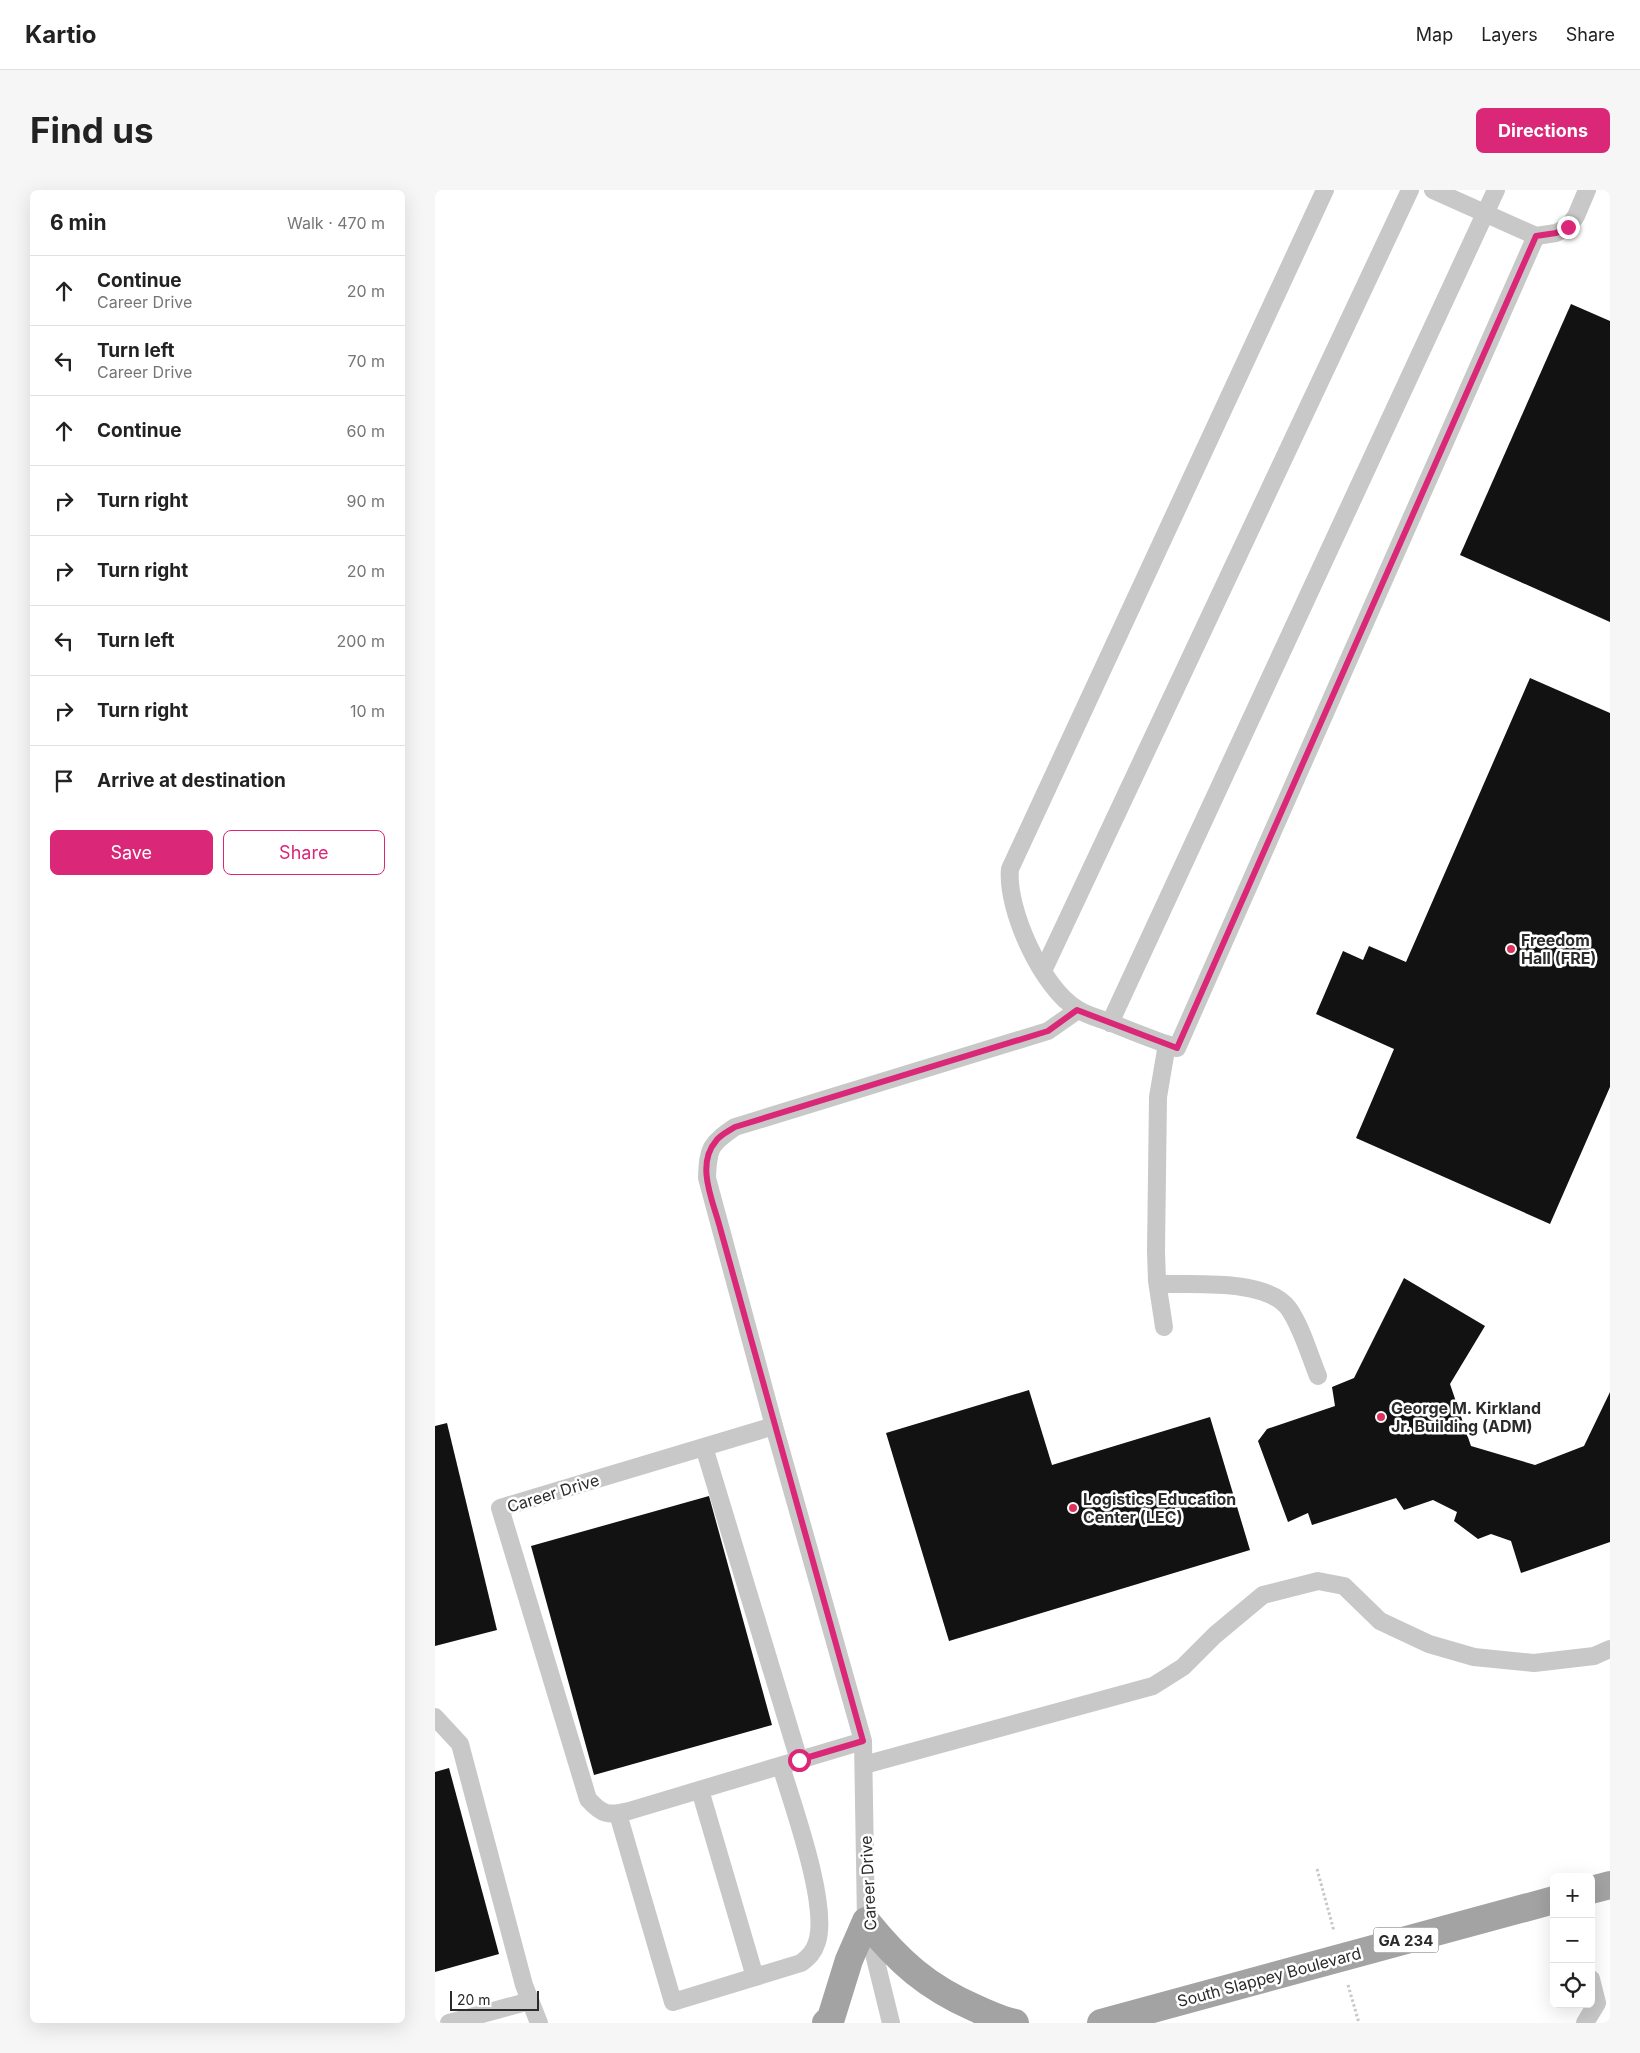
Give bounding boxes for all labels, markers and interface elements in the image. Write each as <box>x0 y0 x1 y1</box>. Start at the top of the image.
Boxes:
text: Kartio <box>25 20 96 49</box>
text: Map <box>1416 24 1453 45</box>
text: Layers <box>1481 24 1538 45</box>
text: Share <box>1566 24 1615 45</box>
button: Directions <box>1476 108 1610 153</box>
text: Find us <box>30 109 154 151</box>
text: 6 min <box>50 210 107 235</box>
text: Walk · 470 m <box>287 213 385 233</box>
route end <box>1557 216 1580 239</box>
text: Continue <box>97 269 182 292</box>
icon: ahead <box>50 277 78 305</box>
text: 20 m <box>347 281 385 301</box>
text: Career Drive <box>97 292 192 312</box>
text: Turn left <box>97 339 175 362</box>
icon: left <box>50 347 78 375</box>
text: 70 m <box>348 351 385 371</box>
text: Career Drive <box>97 362 192 382</box>
icon: ahead <box>50 417 78 445</box>
text: Continue <box>97 419 182 442</box>
text: 60 m <box>346 421 385 441</box>
icon: right <box>50 487 78 515</box>
text: Turn right <box>97 489 188 512</box>
text: 90 m <box>346 491 385 511</box>
icon: right <box>50 557 78 585</box>
text: Turn right <box>97 559 188 582</box>
text: 20 m <box>347 561 385 581</box>
icon: left <box>50 627 78 655</box>
text: Turn left <box>97 629 175 652</box>
text: 200 m <box>337 631 385 651</box>
icon: right <box>50 697 78 725</box>
text: Turn right <box>97 699 188 722</box>
text: 10 m <box>350 701 385 721</box>
icon: arrive <box>50 767 78 795</box>
text: Arrive at destination <box>97 769 286 792</box>
button: Save <box>50 830 213 875</box>
button: Share <box>223 830 385 875</box>
place label: Freedom Hall (FRE) <box>1521 930 1596 968</box>
marker: Freedom Hall (FRE) <box>1505 943 1517 955</box>
place label: George M. Kirkland Jr. Building (ADM) <box>1391 1398 1541 1436</box>
marker: George M. Kirkland Jr. Building (ADM) <box>1375 1411 1387 1423</box>
street label: Career Drive <box>505 1470 601 1516</box>
place label: Logistics Education Center (LEC) <box>1083 1489 1236 1527</box>
marker: Logistics Education Center (LEC) <box>1067 1502 1079 1514</box>
route start <box>788 1749 811 1772</box>
street label: Career Drive <box>856 1835 880 1931</box>
map controls <box>1550 1873 1595 2008</box>
button: + <box>1550 1873 1595 1918</box>
button: − <box>1550 1918 1595 1963</box>
road number: GA 234 <box>1373 1928 1439 1952</box>
street label: South Slappey Boulevard <box>1175 1943 1363 2011</box>
button: locate <box>1550 1963 1595 2008</box>
scale bar <box>450 1988 539 2011</box>
text: 20 m <box>457 1991 491 2008</box>

